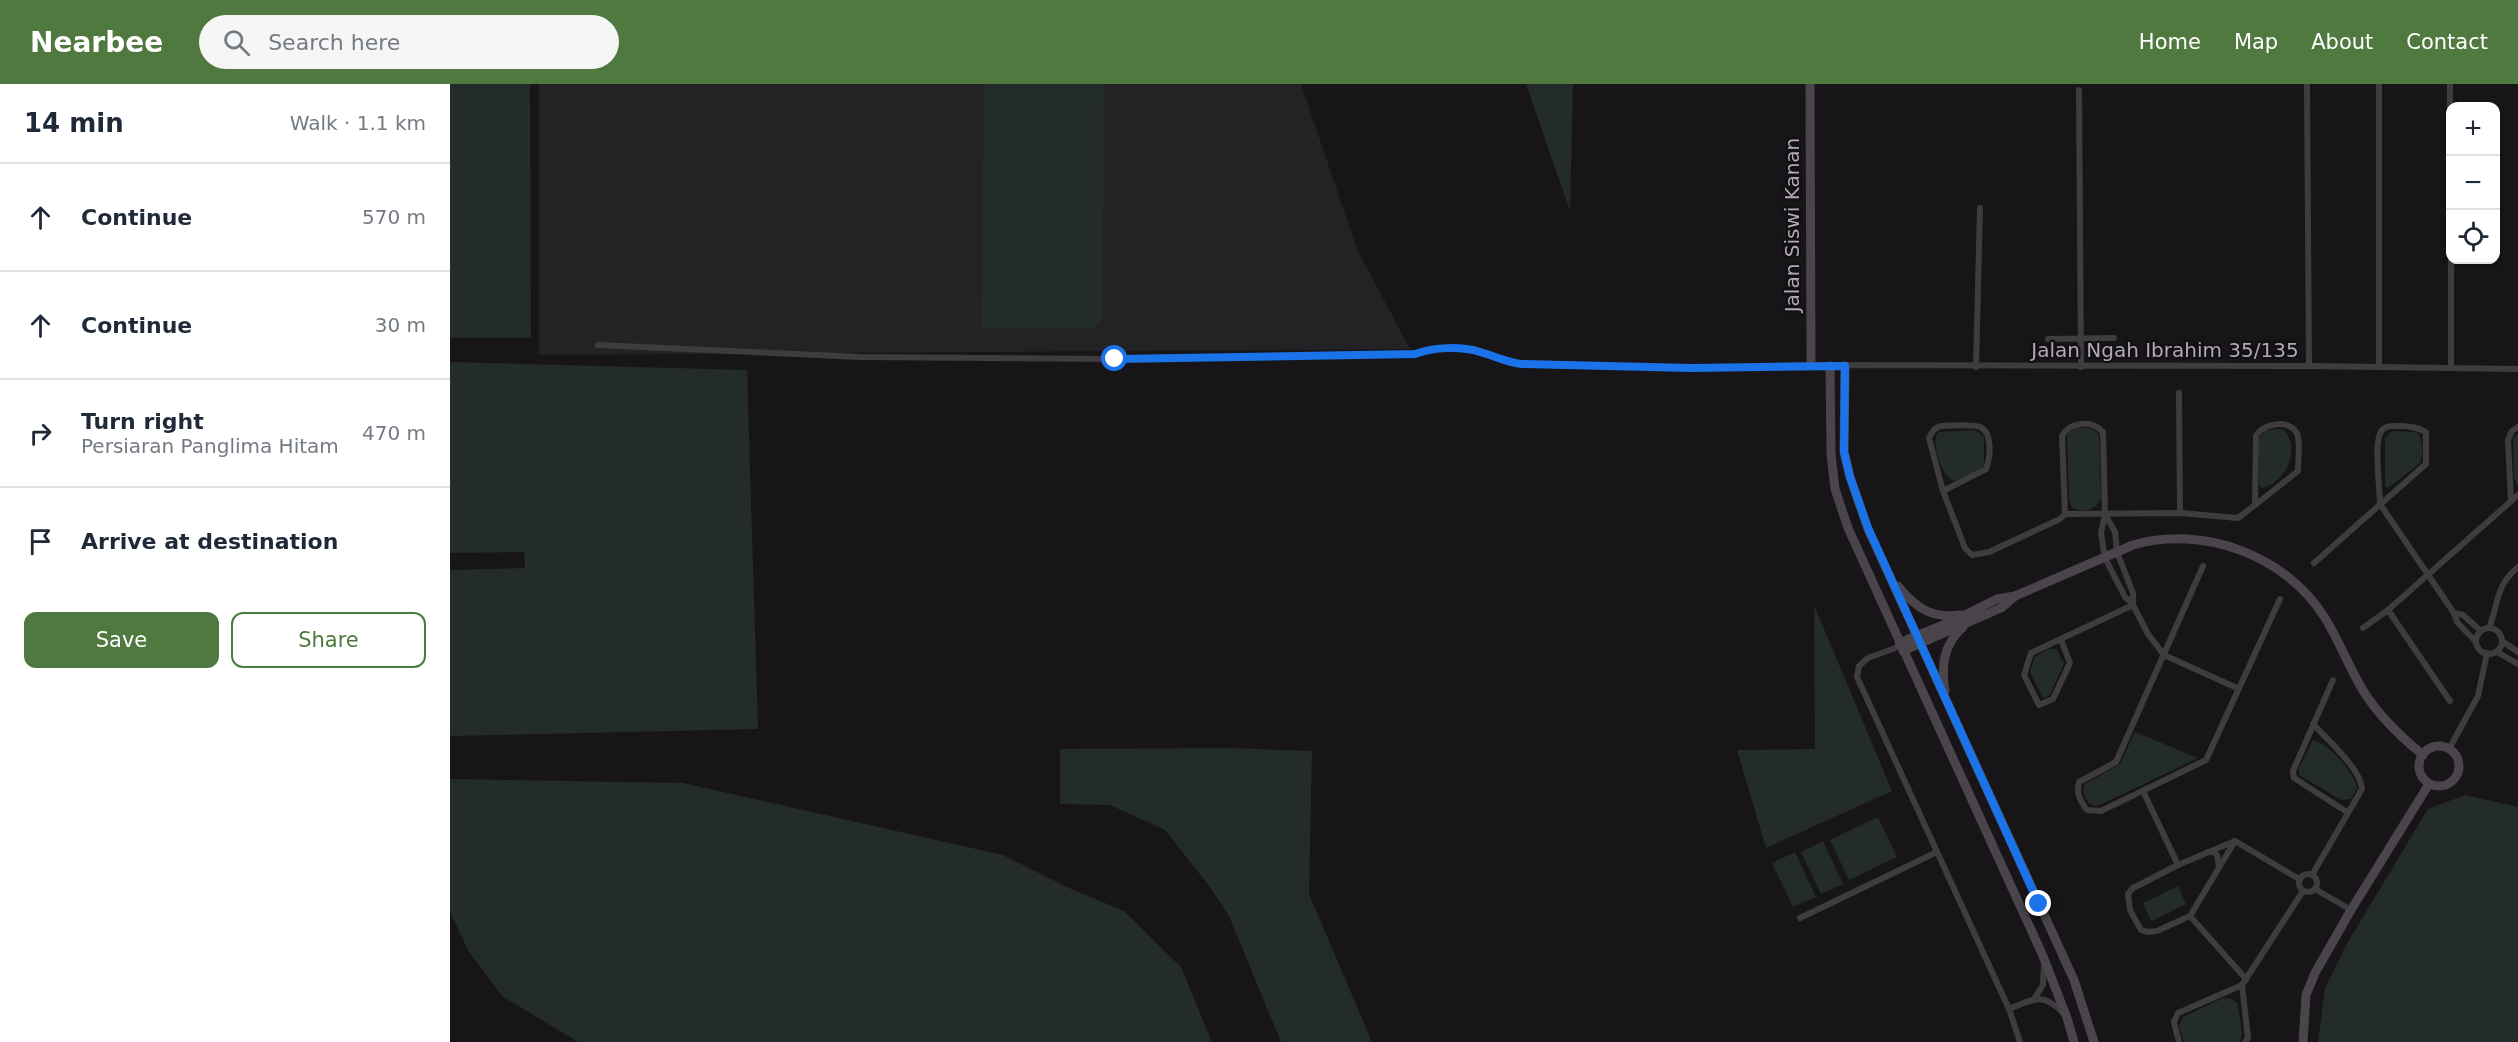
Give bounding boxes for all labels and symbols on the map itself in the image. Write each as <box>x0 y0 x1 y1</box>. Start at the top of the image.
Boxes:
street label: Jalan Siswi Kanan <box>1780 138 1804 314</box>
street label: Jalan Ngah Ibrahim 35/135 <box>2029 338 2299 362</box>
route start <box>1101 345 1127 371</box>
route end <box>2025 890 2051 916</box>

